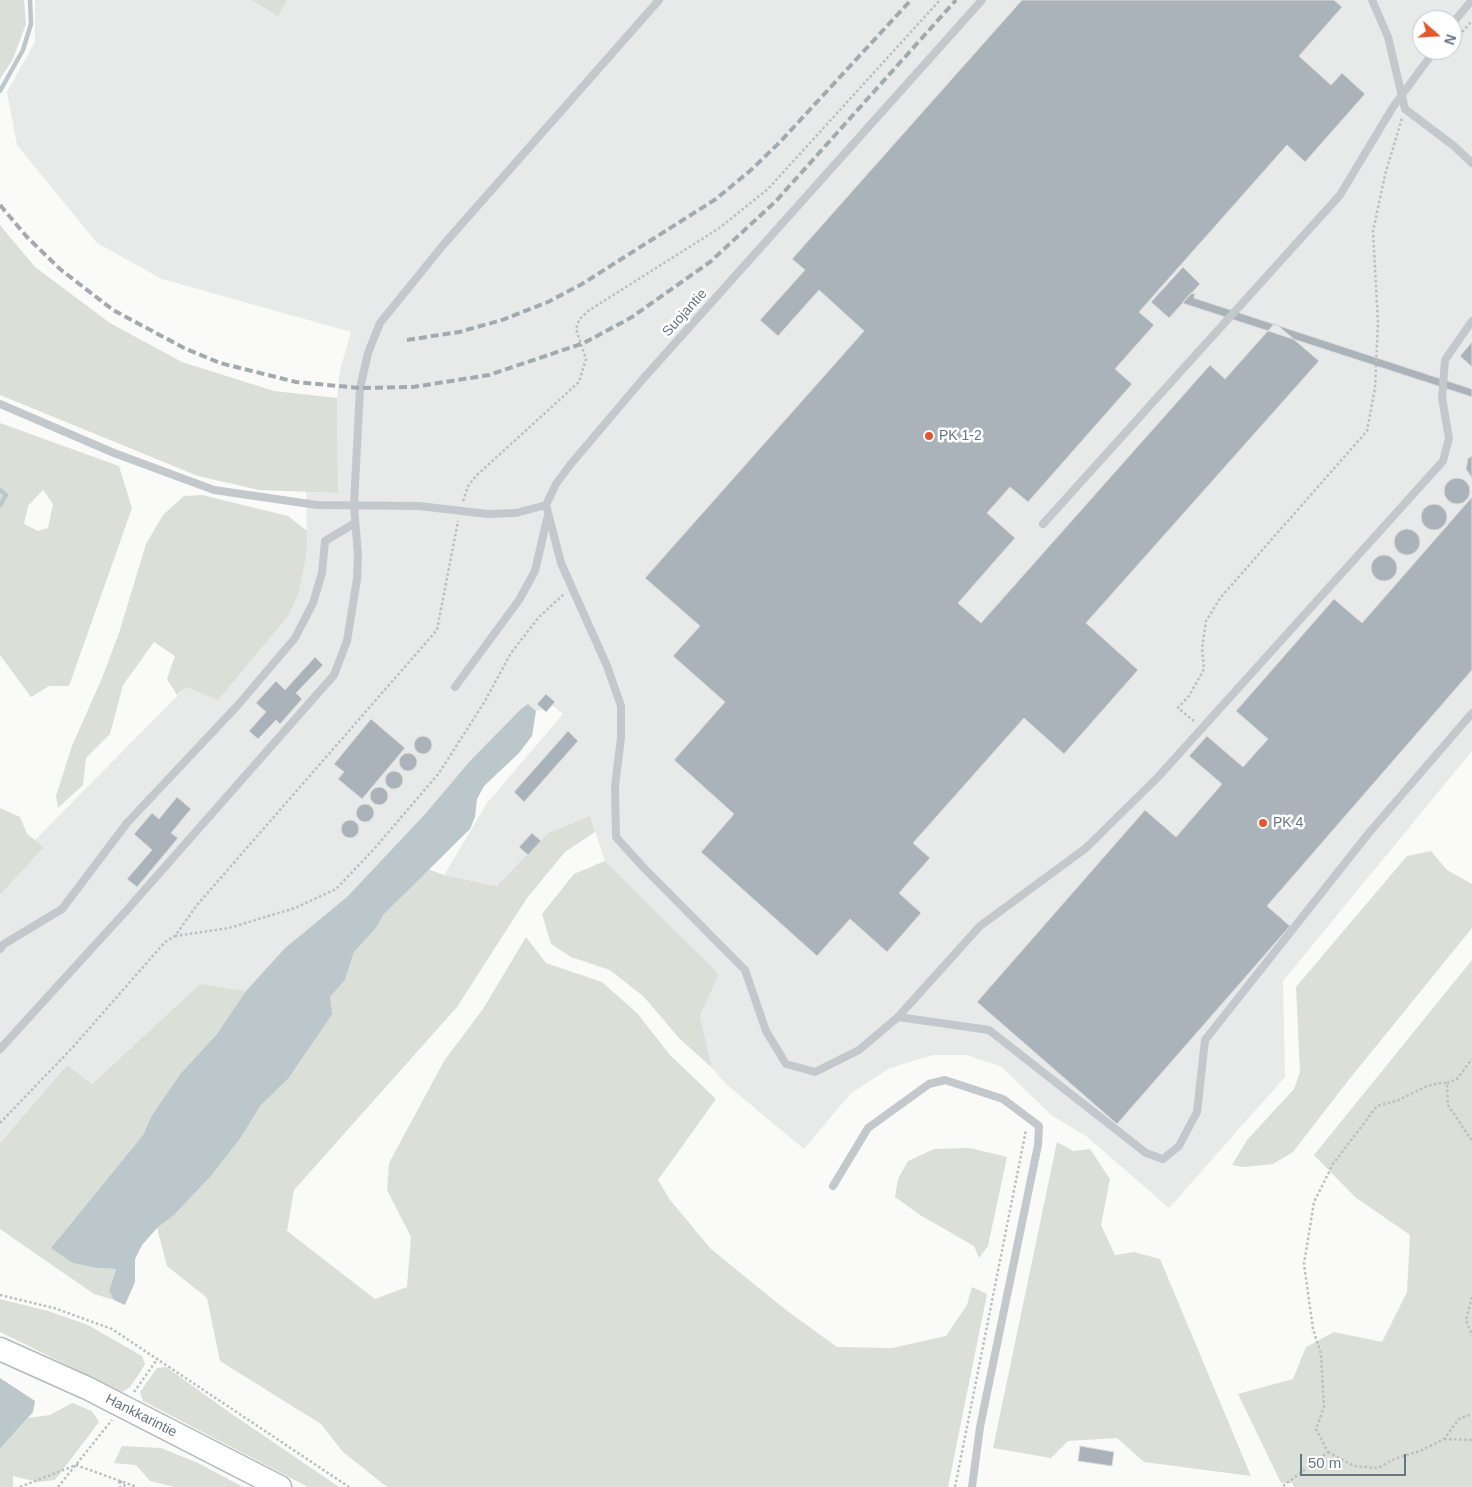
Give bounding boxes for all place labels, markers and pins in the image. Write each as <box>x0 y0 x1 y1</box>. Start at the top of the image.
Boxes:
place label: PK 1-2 <box>939 428 982 444</box>
marker: PK 1-2 <box>923 430 935 442</box>
place label: PK 4 <box>1273 815 1303 831</box>
marker: PK 4 <box>1257 817 1269 829</box>

